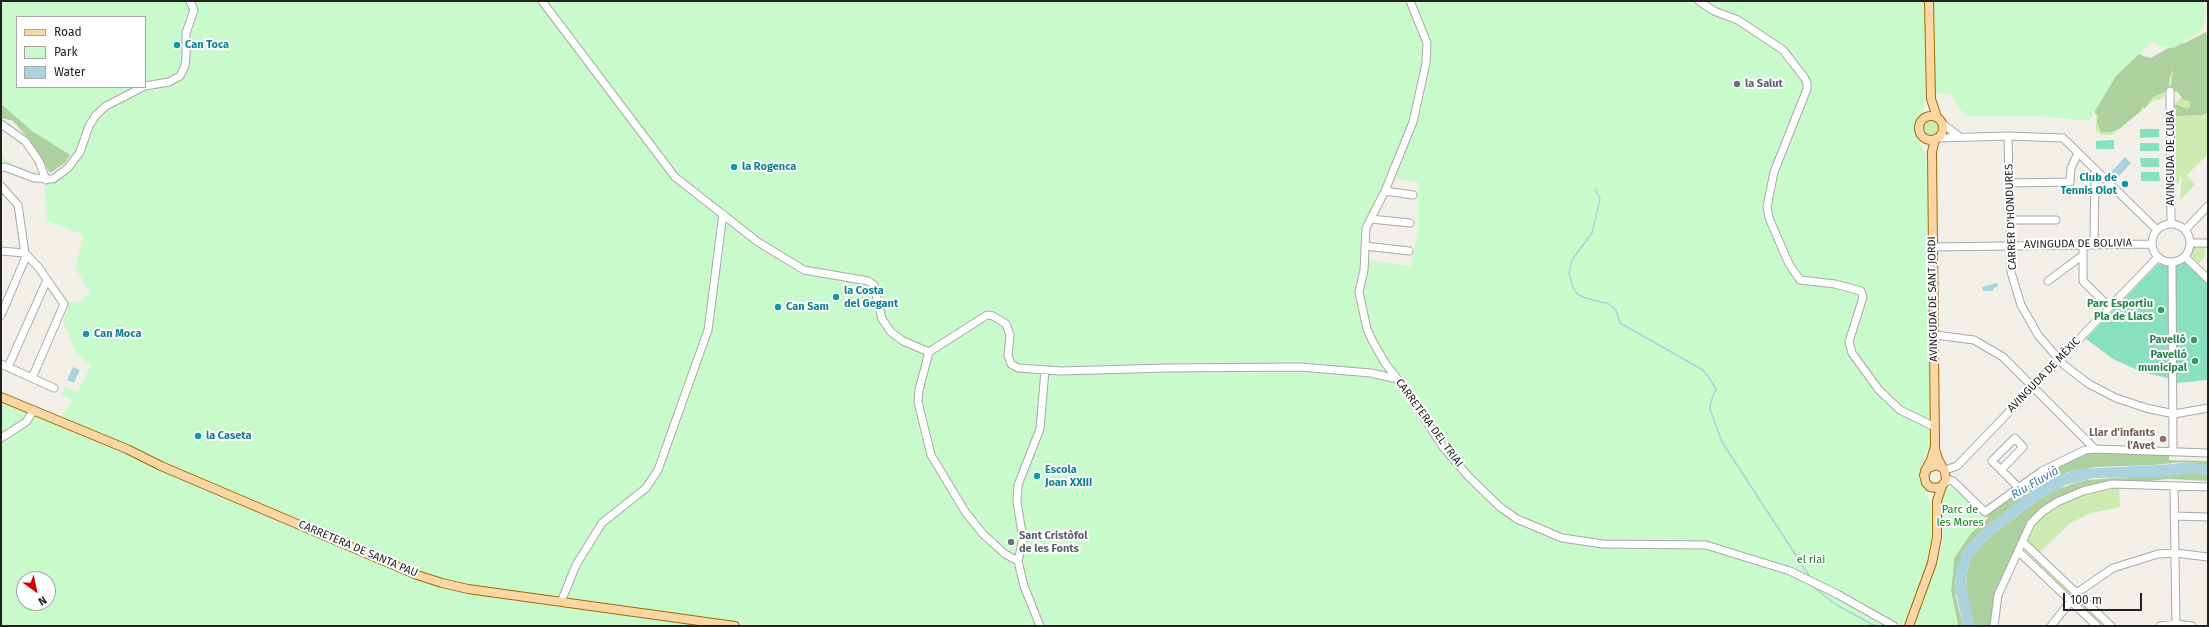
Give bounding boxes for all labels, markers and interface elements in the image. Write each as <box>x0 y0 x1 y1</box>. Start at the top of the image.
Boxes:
legend <box>16 16 146 88</box>
text: Road <box>54 25 82 39</box>
place label: Can Toca <box>185 38 229 52</box>
marker: Can Toca <box>172 40 182 50</box>
text: Park <box>54 45 78 59</box>
text: Water <box>54 65 85 79</box>
place label: la Salut <box>1745 77 1783 91</box>
marker: la Salut <box>1732 79 1742 89</box>
street label: AVINGUDA DE CUBA <box>2164 110 2178 206</box>
place label: la Rogenca <box>742 160 796 174</box>
marker: la Rogenca <box>729 162 739 172</box>
street label: CARRER D'HONDURES <box>2003 164 2019 270</box>
place label: Club de Tennis Olot <box>2060 171 2117 197</box>
marker: Club de Tennis Olot <box>2120 179 2130 189</box>
street label: AVINGUDA DE SANT JORDI <box>1925 236 1941 362</box>
street label: AVINGUDA DE BOLIVIA <box>2024 236 2132 252</box>
place label: la Costa del Gegant <box>844 284 898 310</box>
marker: la Costa del Gegant <box>831 292 841 302</box>
place label: Parc Esportiu Pla de Llacs <box>2087 297 2153 323</box>
place label: Can Sam <box>786 300 829 314</box>
marker: Can Sam <box>773 302 783 312</box>
marker: Parc Esportiu Pla de Llacs <box>2156 305 2166 315</box>
place label: Can Moca <box>94 327 141 341</box>
marker: Can Moca <box>81 329 91 339</box>
place label: Pavelló <box>2150 333 2186 347</box>
street label: AVINGUDA DE MÈXIC <box>2005 335 2083 415</box>
marker: Pavelló <box>2189 335 2199 345</box>
place label: Pavelló municipal <box>2138 348 2187 374</box>
marker: Pavelló municipal <box>2190 356 2200 366</box>
street label: CARRETERA DEL TRIAI <box>1393 376 1465 470</box>
place label: Llar d'infants l'Avet <box>2089 426 2155 452</box>
place label: la Caseta <box>206 429 252 443</box>
marker: la Caseta <box>193 431 203 441</box>
marker: Llar d'infants l'Avet <box>2158 434 2168 444</box>
place label: Escola Joan XXIII <box>1045 463 1092 489</box>
water label: Riu Fluvià <box>2009 464 2061 502</box>
marker: Escola Joan XXIII <box>1032 471 1042 481</box>
park label: Parc de les Mores <box>1936 503 1984 529</box>
street label: CARRETERA DE SANTA PAU <box>296 518 420 580</box>
place label: Sant Cristòfol de les Fonts <box>1019 529 1088 555</box>
marker: Sant Cristòfol de les Fonts <box>1006 537 1016 547</box>
park label: el riai <box>1797 553 1825 567</box>
north arrow <box>16 571 56 611</box>
scale bar <box>2065 585 2144 611</box>
text: N <box>36 593 49 608</box>
text: 100 m <box>2070 593 2102 607</box>

